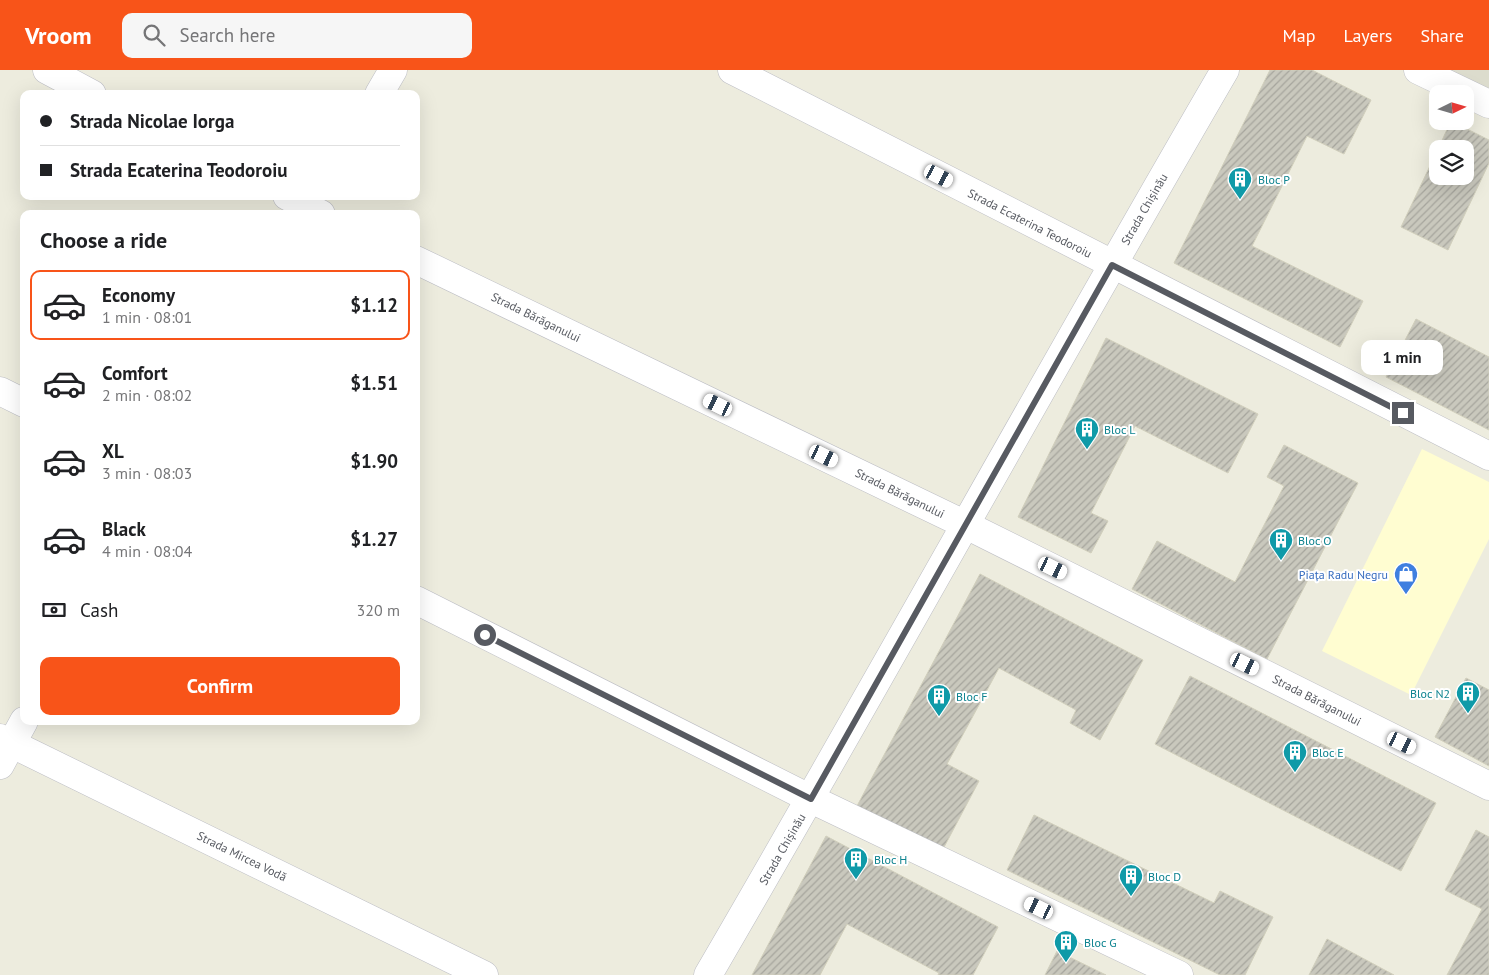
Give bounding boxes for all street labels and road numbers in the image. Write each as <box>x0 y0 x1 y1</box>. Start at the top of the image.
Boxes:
street label: Strada Chișinău <box>1118 171 1170 247</box>
street label: Strada Ecaterina Teodoroiu <box>965 185 1095 261</box>
street label: Strada Bărăganului <box>489 289 583 345</box>
street label: Strada Bărăganului <box>853 465 947 521</box>
street label: Strada Bărăganului <box>1270 671 1364 729</box>
street label: Strada Chișinău <box>756 811 808 887</box>
street label: Strada Mircea Vodă <box>195 828 289 884</box>

